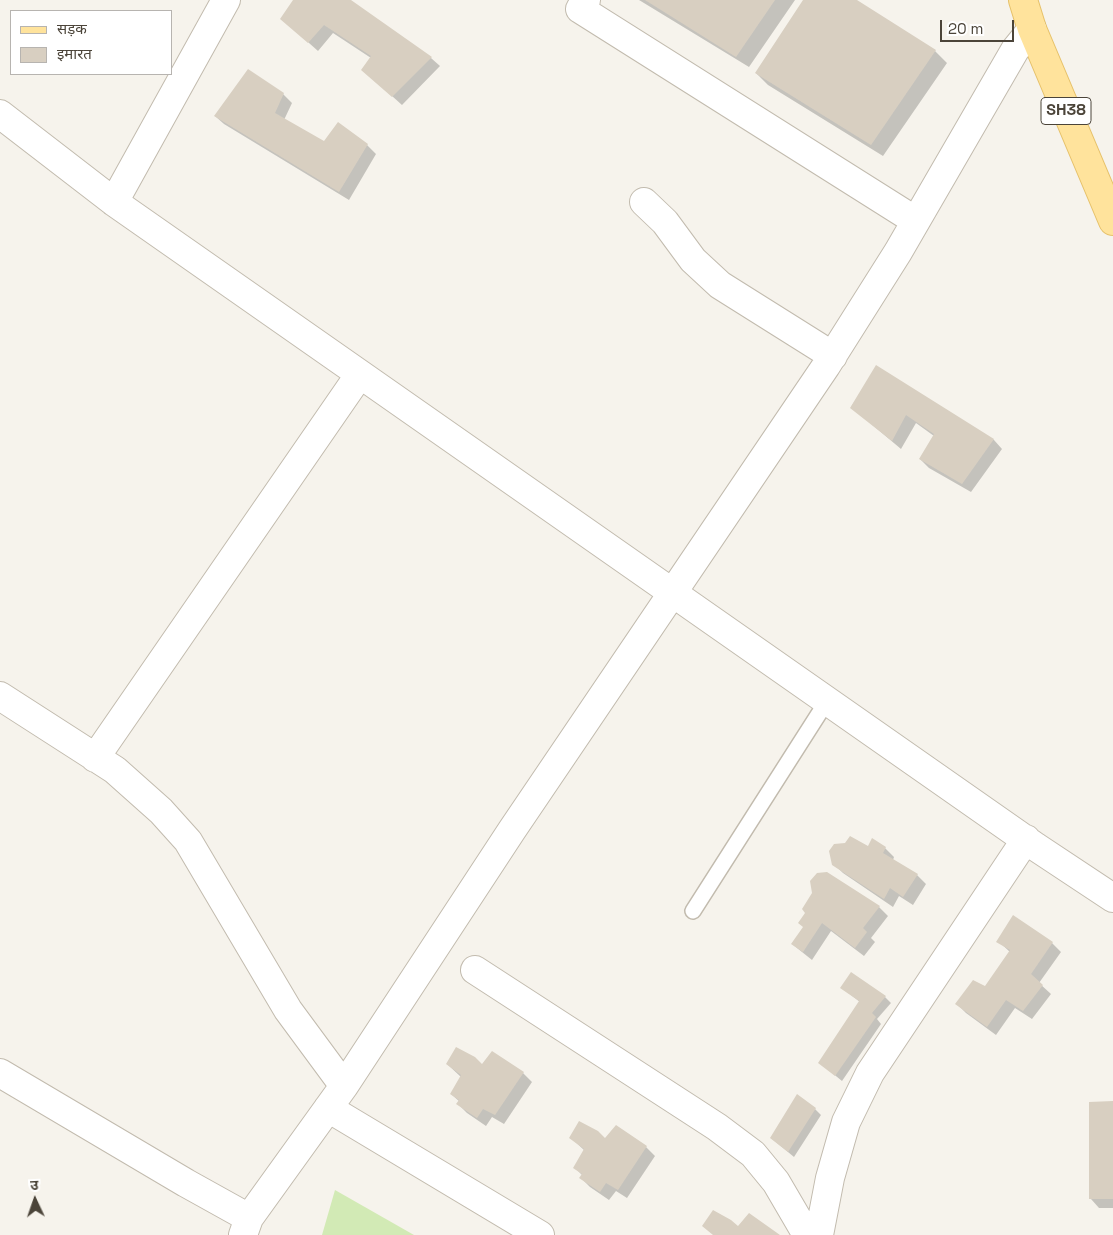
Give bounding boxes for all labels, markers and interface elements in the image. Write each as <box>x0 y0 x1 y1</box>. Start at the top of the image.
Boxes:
legend <box>10 10 172 75</box>
scale bar <box>943 10 1017 42</box>
text: सड़क <box>57 19 87 38</box>
text: 20 m <box>948 19 983 38</box>
text: इमारत <box>57 44 92 63</box>
road number: SH38 <box>1041 98 1091 124</box>
north arrow <box>10 1175 60 1225</box>
text: उ <box>30 1176 39 1194</box>

